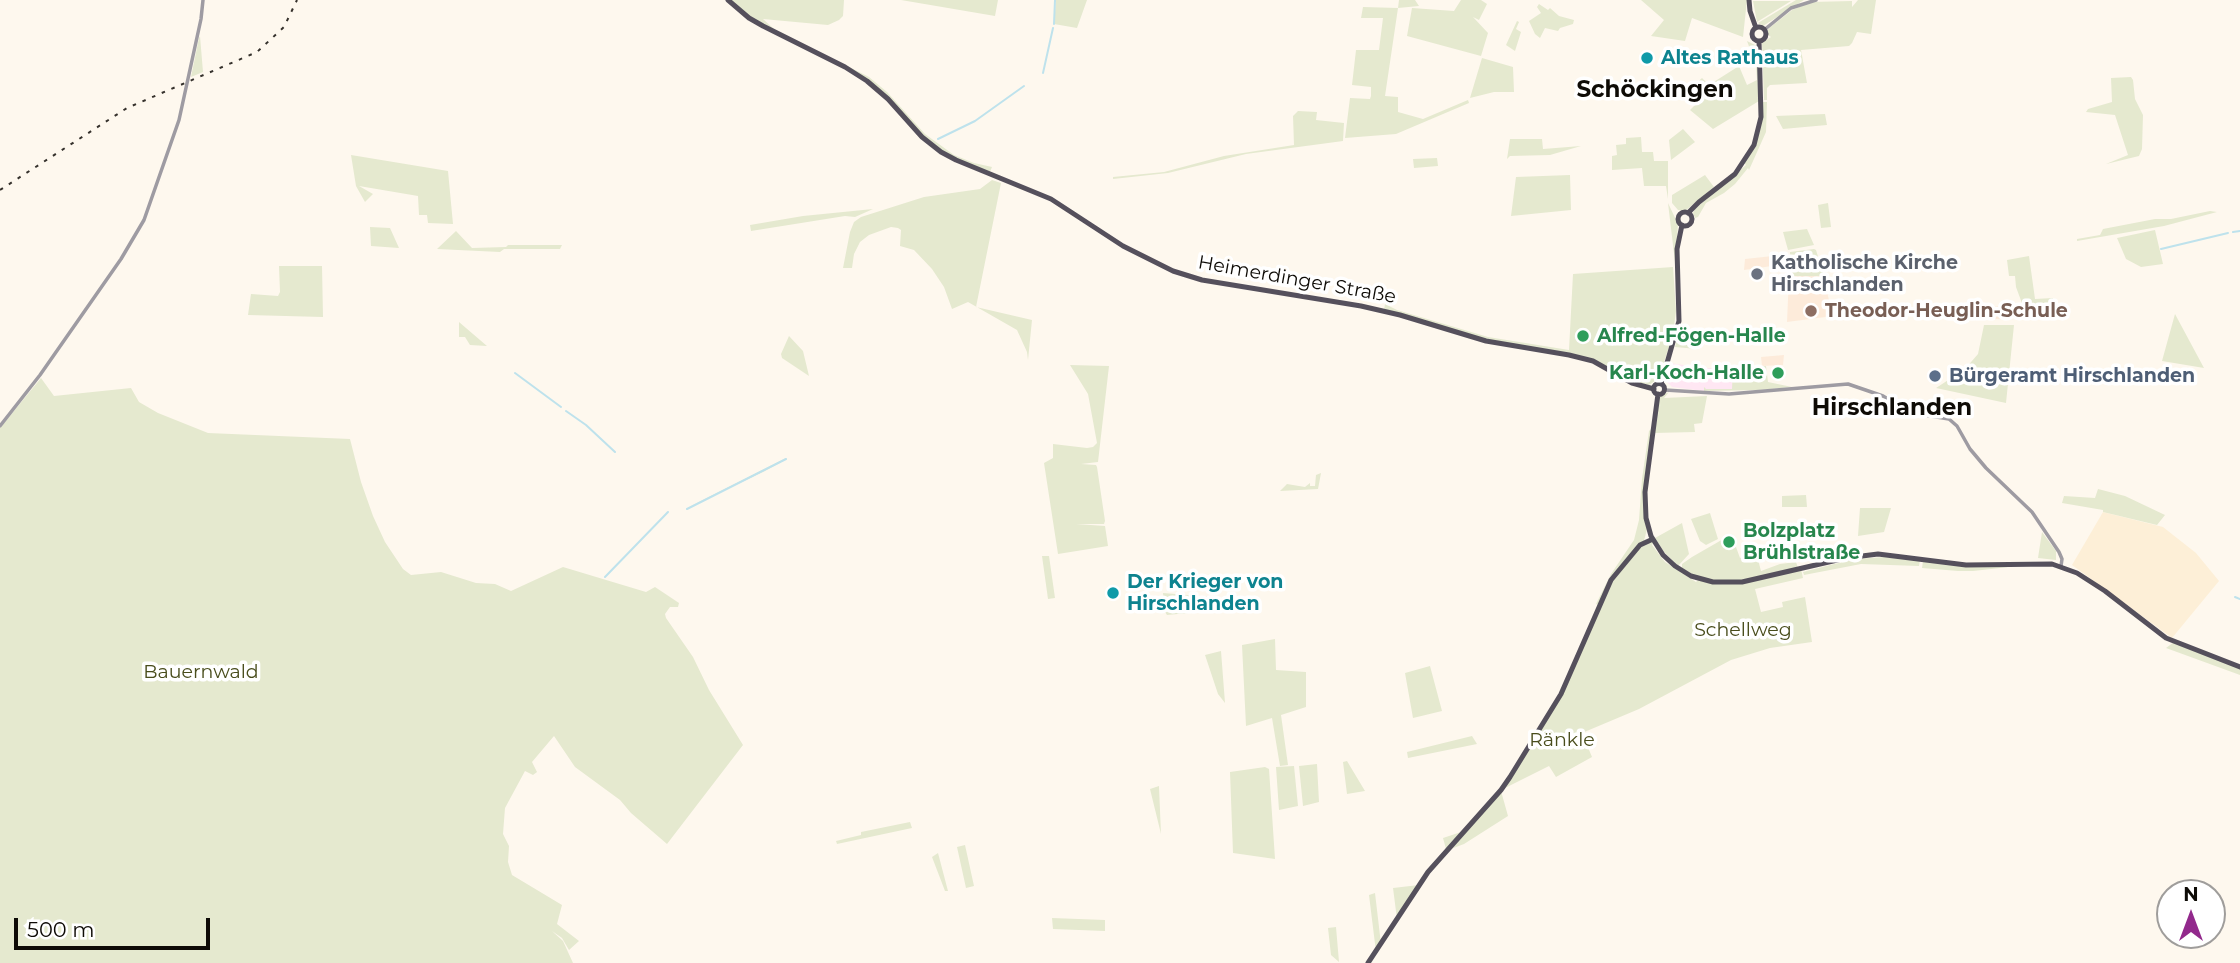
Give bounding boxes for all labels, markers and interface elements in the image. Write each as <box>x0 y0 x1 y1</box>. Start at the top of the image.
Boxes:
place label: Altes Rathaus <box>1661 47 1799 69</box>
marker: Altes Rathaus <box>1639 50 1655 66</box>
district label: Schöckingen <box>1576 76 1734 104</box>
street label: Heimerdinger Straße <box>1196 251 1398 309</box>
place label: Katholische Kirche Hirschlanden <box>1771 252 1958 296</box>
marker: Katholische Kirche Hirschlanden <box>1749 266 1765 282</box>
place label: Theodor-Heuglin-Schule <box>1825 300 2068 322</box>
marker: Theodor-Heuglin-Schule <box>1803 303 1819 319</box>
place label: Alfred-Fögen-Halle <box>1597 325 1786 347</box>
marker: Alfred-Fögen-Halle <box>1575 328 1591 344</box>
place label: Karl-Koch-Halle <box>1609 362 1764 384</box>
marker: Karl-Koch-Halle <box>1770 365 1786 381</box>
place label: Bürgeramt Hirschlanden <box>1949 365 2195 387</box>
marker: Bürgeramt Hirschlanden <box>1927 368 1943 384</box>
district label: Hirschlanden <box>1812 394 1972 422</box>
place label: Bolzplatz Brühlstraße <box>1743 520 1860 564</box>
marker: Bolzplatz Brühlstraße <box>1721 534 1737 550</box>
place label: Der Krieger von Hirschlanden <box>1127 571 1283 615</box>
marker: Der Krieger von Hirschlanden <box>1105 585 1121 601</box>
park label: Schellweg <box>1694 619 1792 641</box>
park label: Bauernwald <box>143 661 259 683</box>
park label: Ränkle <box>1529 729 1595 751</box>
north arrow <box>2156 879 2226 949</box>
text: N <box>2183 883 2199 906</box>
scale bar <box>18 904 214 948</box>
text: 500 m <box>27 917 94 942</box>

